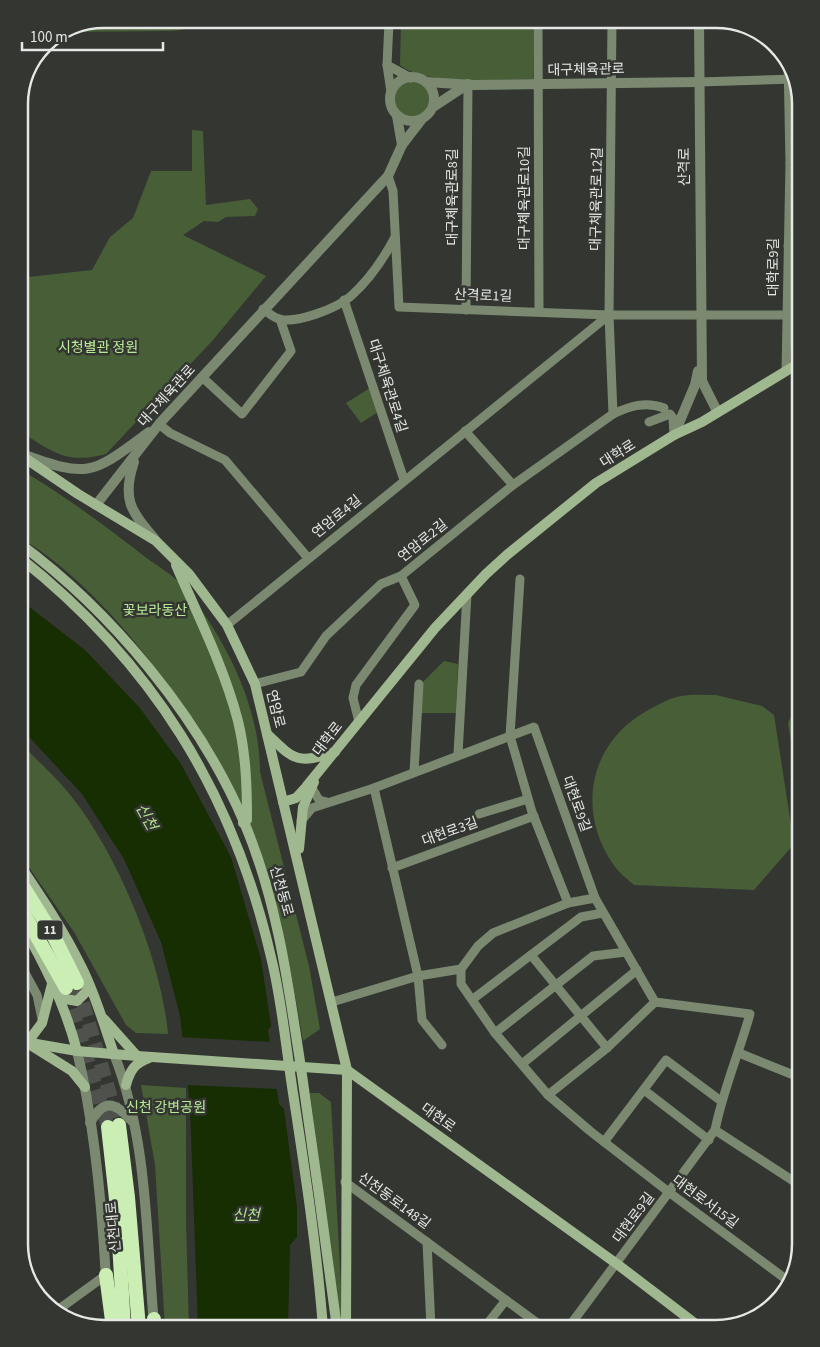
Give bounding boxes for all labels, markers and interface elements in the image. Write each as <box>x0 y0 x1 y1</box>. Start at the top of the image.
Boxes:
scale bar <box>22 20 164 52</box>
text: 100 m <box>30 27 68 48</box>
street label: 대구체육관로 <box>547 59 625 81</box>
street label: 대구체육관로10길 <box>515 146 535 250</box>
street label: 대구체육관로12길 <box>586 147 608 251</box>
street label: 대구체육관로8길 <box>443 148 463 246</box>
street label: 산격로 <box>675 148 695 186</box>
street label: 대학로9길 <box>764 238 784 296</box>
street label: 산격로1길 <box>453 285 513 307</box>
street label: 대구체육관로4길 <box>362 337 412 435</box>
park label: 시청별관 정원 <box>58 338 138 358</box>
street label: 대구체육관로 <box>134 361 200 431</box>
street label: 대학로 <box>596 435 640 473</box>
street label: 연암로4길 <box>308 491 366 543</box>
street label: 연암로2길 <box>394 515 452 567</box>
park label: 꽃보라동산 <box>123 601 187 621</box>
street label: 연암로 <box>261 688 289 730</box>
street label: 대학로 <box>308 718 348 760</box>
street label: 대현로9길 <box>557 773 595 835</box>
water label: 신천 <box>130 800 163 836</box>
street label: 대현로3길 <box>419 813 481 851</box>
street label: 신천동로 <box>264 863 298 919</box>
road number: 11 <box>38 920 62 940</box>
park label: 신천 강변공원 <box>126 1098 206 1118</box>
street label: 대현로 <box>416 1099 460 1138</box>
street label: 신천동로148길 <box>354 1168 434 1234</box>
street label: 대현로서15길 <box>668 1170 742 1234</box>
street label: 대현로9길 <box>608 1189 660 1247</box>
street label: 신천대로 <box>102 1200 126 1254</box>
water label: 신천 <box>232 1205 262 1226</box>

